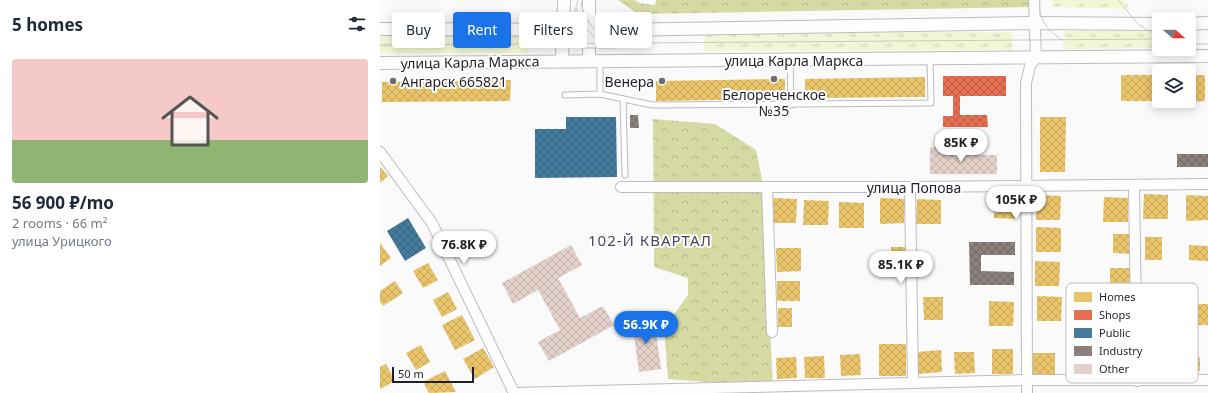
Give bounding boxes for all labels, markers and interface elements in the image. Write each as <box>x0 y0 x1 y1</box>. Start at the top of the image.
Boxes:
chip: Buy <box>392 12 445 48</box>
chip: Rent <box>453 12 511 48</box>
chip: Filters <box>519 12 587 48</box>
chip: New <box>595 12 652 48</box>
north arrow <box>1152 12 1196 56</box>
map controls <box>1152 12 1196 108</box>
text: 5 homes <box>12 13 83 36</box>
icon: filters <box>346 13 368 35</box>
street label: улица Карла Маркса <box>400 51 540 73</box>
street label: улица Карла Маркса <box>725 51 863 70</box>
button: layers <box>1152 64 1196 108</box>
place label: Ангарск 665821 <box>401 72 507 91</box>
place label: Венера <box>605 72 654 91</box>
marker: Белореченское №35 <box>769 74 779 84</box>
marker: Ангарск 665821 <box>388 76 398 86</box>
marker: Венера <box>657 76 667 86</box>
icon: home <box>154 85 226 157</box>
place label: Белореченское №35 <box>722 85 826 120</box>
pin: 85K ₽ <box>933 129 989 163</box>
text: 85K ₽ <box>944 133 978 151</box>
street label: улица Попова <box>867 178 961 197</box>
pin: 105K ₽ <box>983 186 1049 220</box>
text: 105K ₽ <box>995 190 1037 208</box>
text: 56 900 ₽/mo <box>12 191 114 214</box>
text: 2 rooms · 66 m² <box>12 214 107 232</box>
district label: 102-Й КВАРТАЛ <box>588 230 712 250</box>
pin: 76.8K ₽ <box>427 231 501 265</box>
text: улица Урицкого <box>12 232 112 250</box>
text: 76.8K ₽ <box>441 235 487 253</box>
pin: 85.1K ₽ <box>864 251 938 285</box>
text: 85.1K ₽ <box>878 255 924 273</box>
legend <box>1066 283 1198 383</box>
text: Homes <box>1099 289 1136 304</box>
text: Shops <box>1099 307 1131 322</box>
pin: 56.9K ₽ <box>609 311 683 345</box>
text: 56.9K ₽ <box>623 315 669 333</box>
text: Public <box>1099 325 1130 340</box>
text: Industry <box>1099 343 1143 358</box>
text: Other <box>1099 361 1130 376</box>
scale bar <box>392 365 474 384</box>
text: 50 m <box>398 366 424 381</box>

